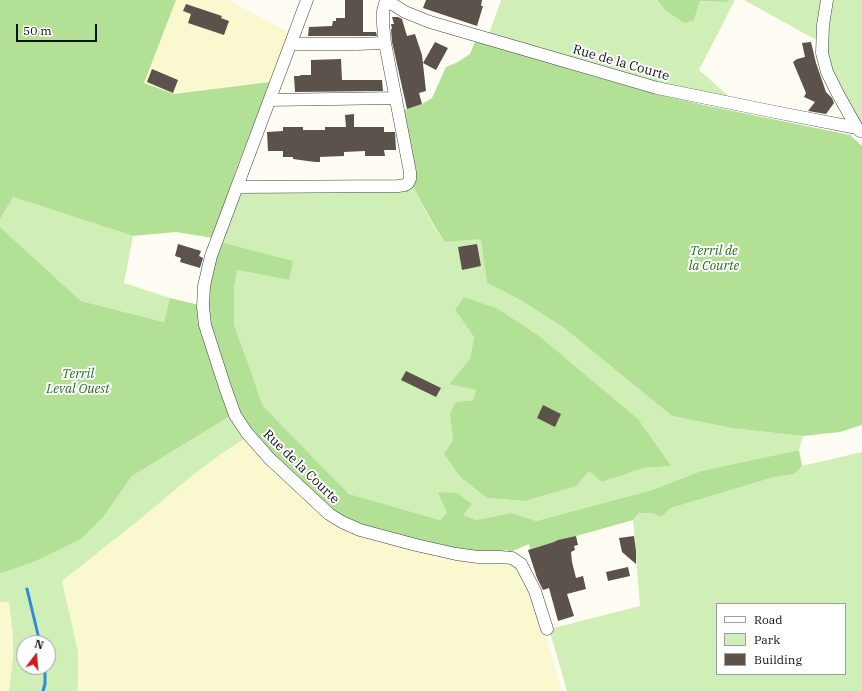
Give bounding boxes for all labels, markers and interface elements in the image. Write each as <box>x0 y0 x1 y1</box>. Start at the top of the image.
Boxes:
scale bar <box>18 16 99 42</box>
text: 50 m <box>23 23 52 38</box>
street label: Rue de la Courte <box>571 42 671 84</box>
park label: Terril de la Courte <box>689 243 739 274</box>
park label: Terril Leval Ouest <box>46 366 110 397</box>
street label: Rue de la Courte <box>260 427 342 507</box>
legend <box>716 603 846 675</box>
text: Road <box>754 612 783 627</box>
text: Park <box>754 632 780 647</box>
north arrow <box>16 635 56 675</box>
text: N <box>33 636 45 652</box>
text: Building <box>754 652 802 667</box>

